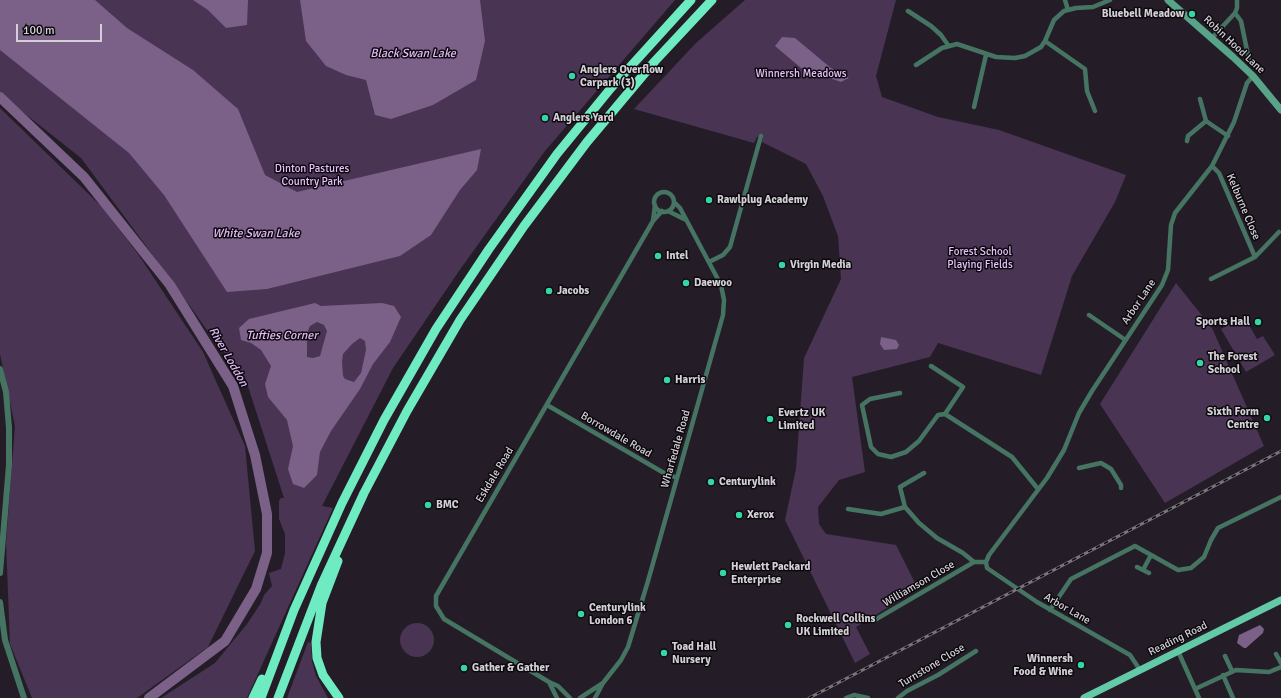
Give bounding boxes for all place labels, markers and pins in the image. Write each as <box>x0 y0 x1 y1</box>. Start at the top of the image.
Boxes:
place label: Bluebell Meadow <box>1102 7 1184 21</box>
marker: Bluebell Meadow <box>1187 9 1197 19</box>
place label: Anglers Overflow Carpark (3) <box>580 63 663 89</box>
marker: Anglers Overflow Carpark (3) <box>567 71 577 81</box>
place label: Anglers Yard <box>553 111 614 125</box>
marker: Anglers Yard <box>540 113 550 123</box>
place label: Rawlplug Academy <box>717 193 808 207</box>
marker: Rawlplug Academy <box>704 195 714 205</box>
place label: Intel <box>666 249 688 263</box>
marker: Intel <box>653 251 663 261</box>
place label: Virgin Media <box>790 258 851 272</box>
marker: Virgin Media <box>777 260 787 270</box>
place label: Daewoo <box>694 276 732 290</box>
marker: Daewoo <box>681 278 691 288</box>
place label: Jacobs <box>557 284 589 298</box>
marker: Jacobs <box>544 286 554 296</box>
place label: Sports Hall <box>1196 315 1250 329</box>
marker: Sports Hall <box>1253 317 1263 327</box>
place label: The Forest School <box>1208 350 1257 376</box>
marker: The Forest School <box>1195 358 1205 368</box>
place label: Harris <box>675 373 705 387</box>
marker: Harris <box>662 375 672 385</box>
place label: Sixth Form Centre <box>1207 405 1259 431</box>
place label: Evertz UK Limited <box>778 406 825 432</box>
marker: Sixth Form Centre <box>1262 413 1272 423</box>
marker: Evertz UK Limited <box>765 414 775 424</box>
place label: Centurylink <box>719 475 776 489</box>
marker: Centurylink <box>706 477 716 487</box>
place label: BMC <box>436 498 459 512</box>
marker: BMC <box>423 500 433 510</box>
place label: Xerox <box>747 508 774 522</box>
marker: Xerox <box>734 510 744 520</box>
place label: Hewlett Packard Enterprise <box>731 560 810 586</box>
marker: Hewlett Packard Enterprise <box>718 568 728 578</box>
place label: Centurylink London 6 <box>589 601 646 627</box>
marker: Centurylink London 6 <box>576 609 586 619</box>
place label: Rockwell Collins UK Limited <box>796 612 875 638</box>
marker: Rockwell Collins UK Limited <box>783 620 793 630</box>
place label: Toad Hall Nursery <box>672 640 716 666</box>
marker: Toad Hall Nursery <box>659 648 669 658</box>
place label: Winnersh Food & Wine <box>1013 652 1073 678</box>
marker: Winnersh Food & Wine <box>1076 660 1086 670</box>
place label: Gather & Gather <box>472 661 549 675</box>
marker: Gather & Gather <box>459 663 469 673</box>

